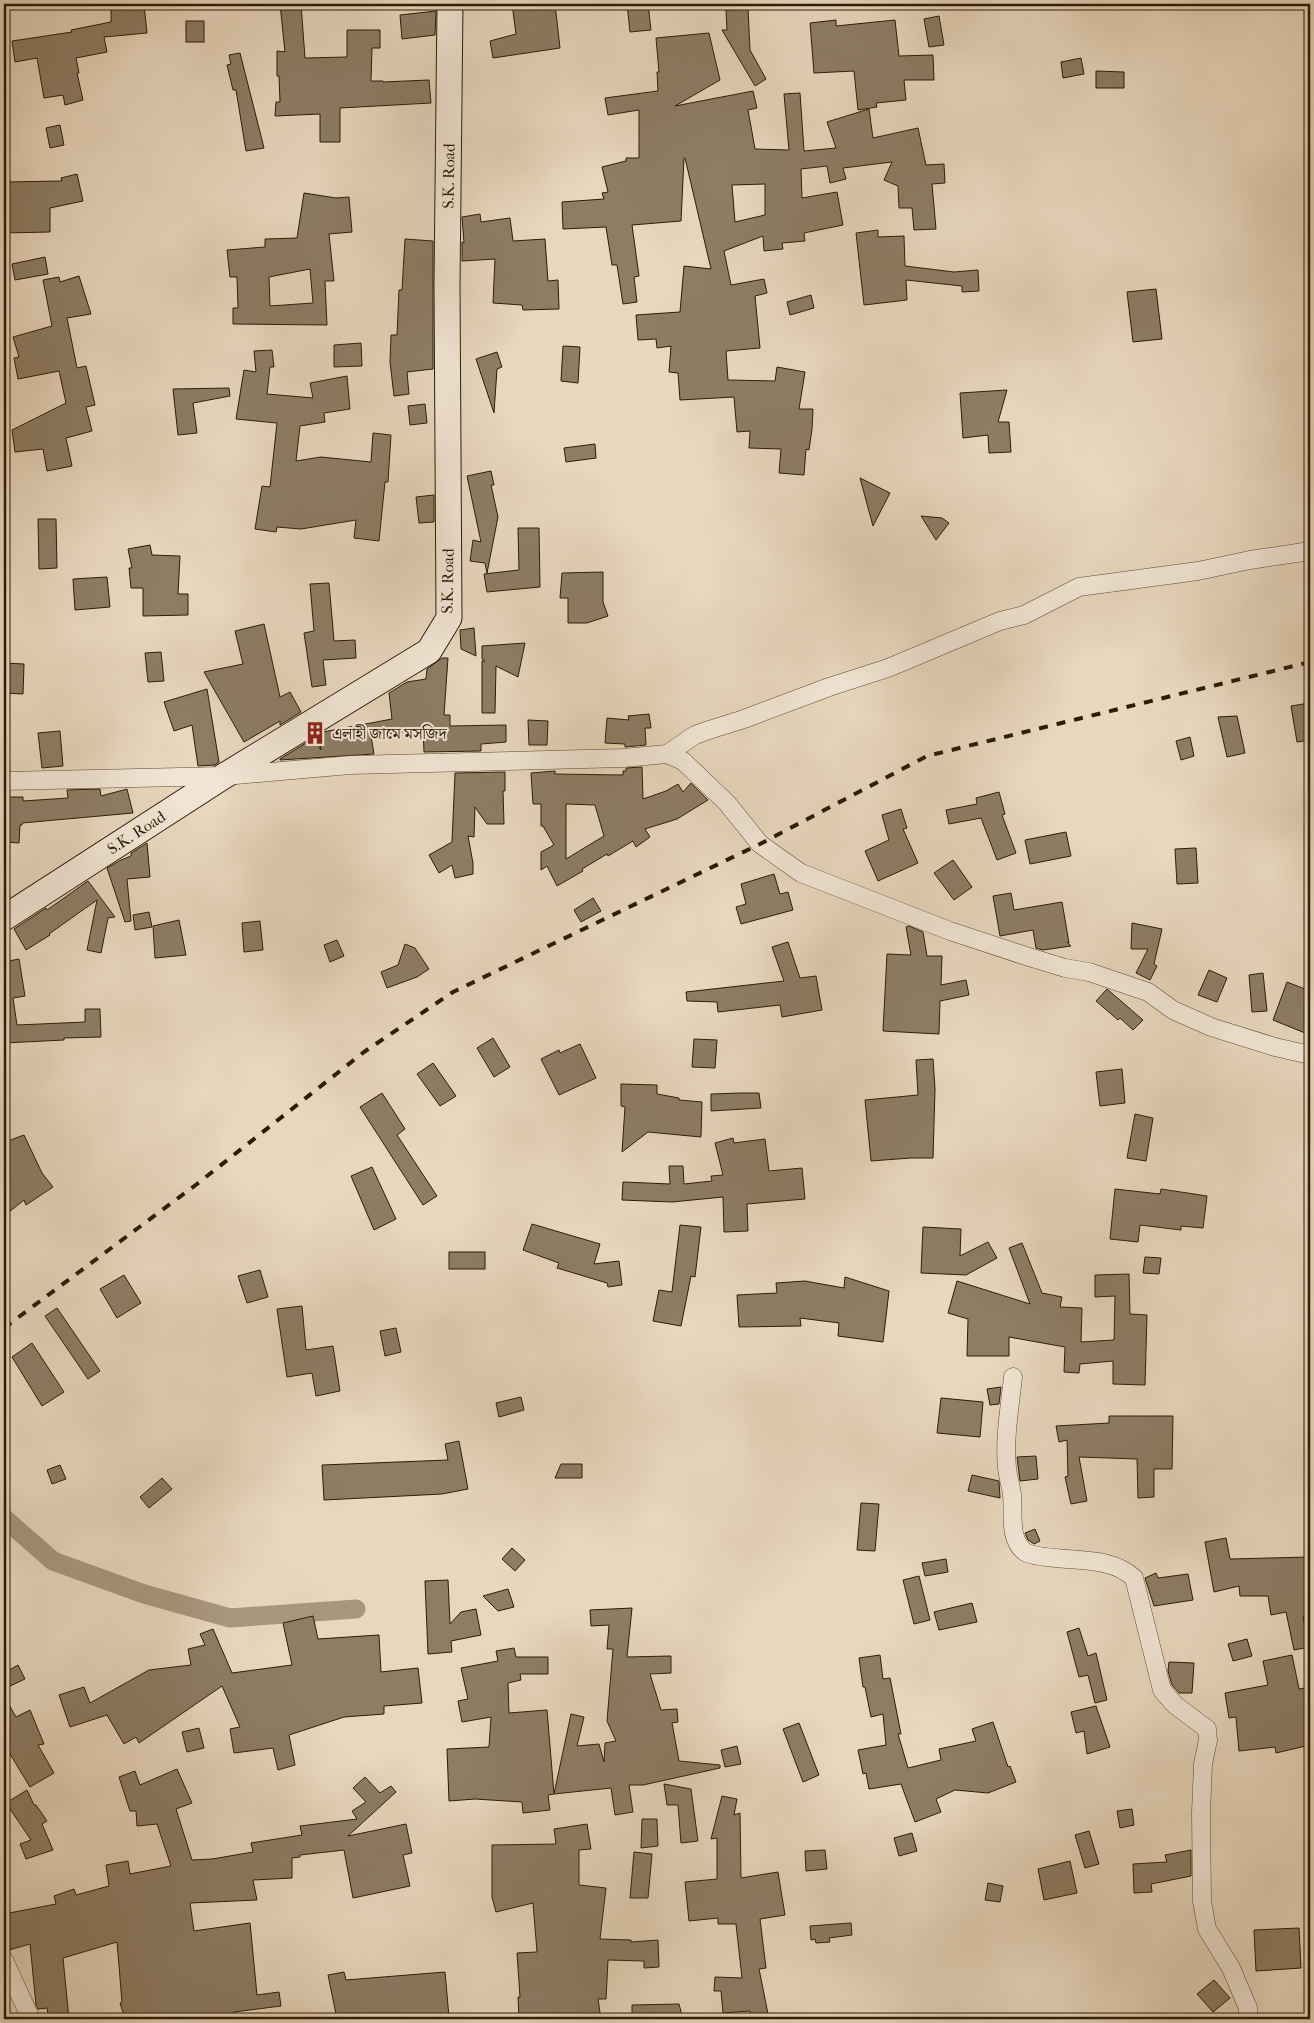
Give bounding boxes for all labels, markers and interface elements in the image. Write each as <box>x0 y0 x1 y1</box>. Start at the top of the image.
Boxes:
street label: S.K. Road <box>438 143 459 209</box>
street label: S.K. Road <box>437 548 458 614</box>
building icon: এলাহী জামে মসজিদ <box>302 720 328 746</box>
place label: এলাহী জামে মসজিদ <box>332 724 448 743</box>
street label: S.K. Road <box>104 806 169 858</box>

